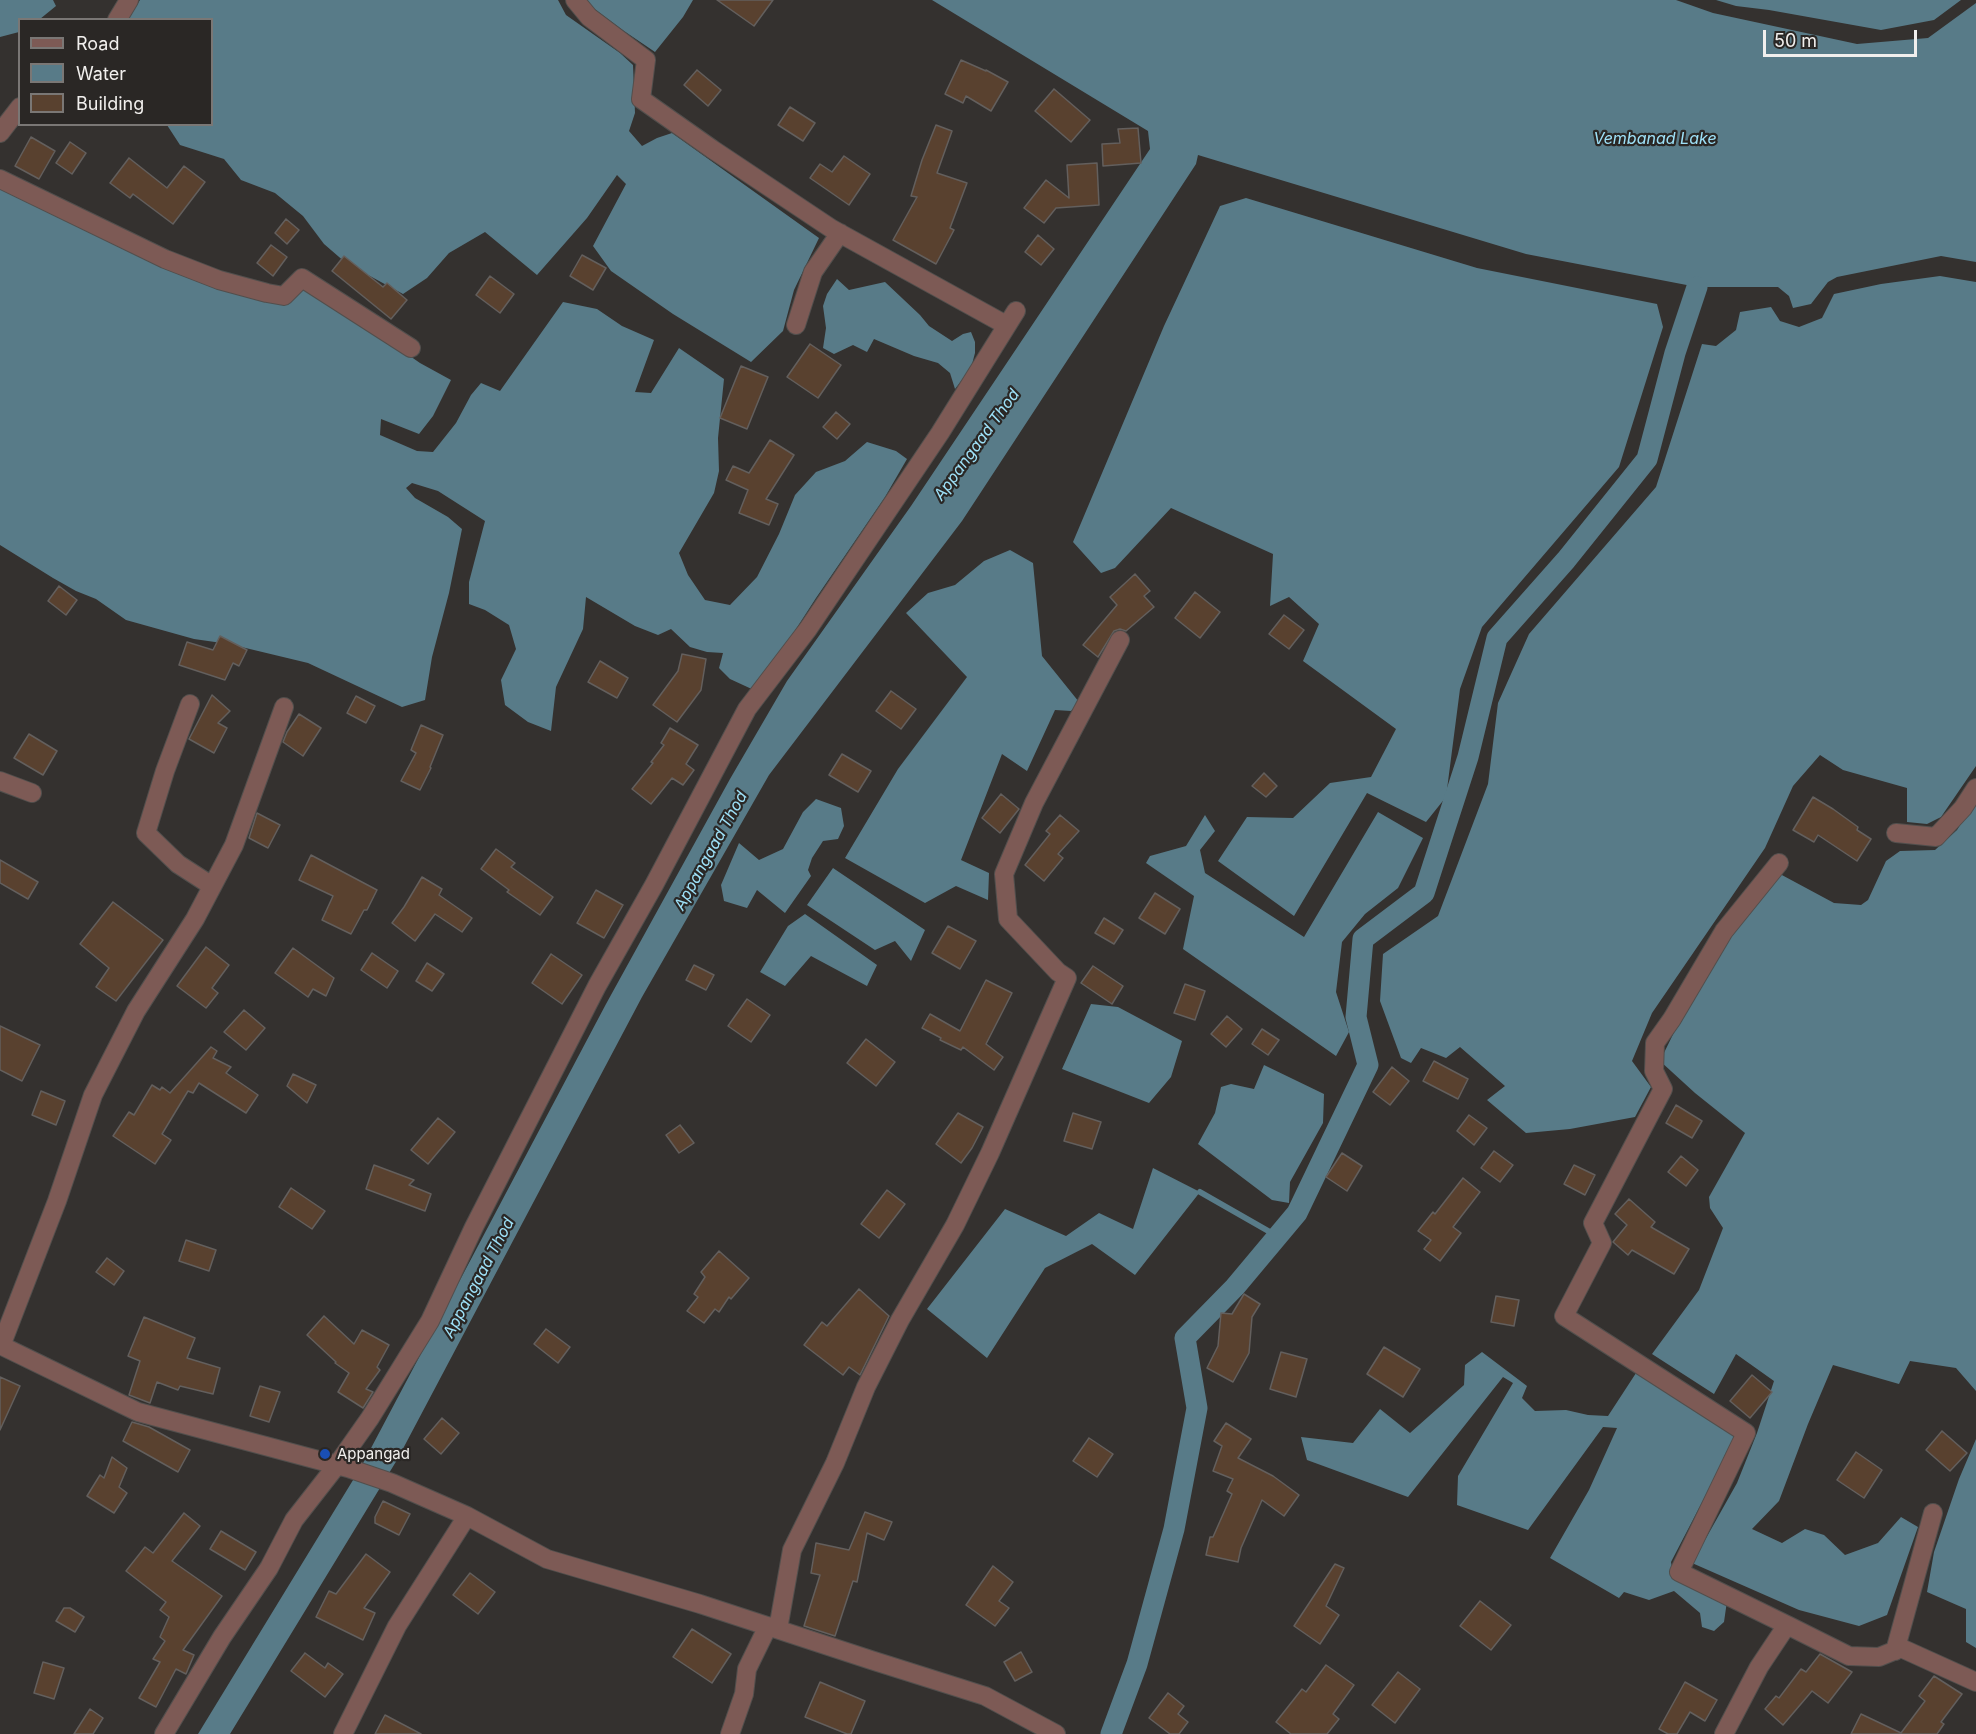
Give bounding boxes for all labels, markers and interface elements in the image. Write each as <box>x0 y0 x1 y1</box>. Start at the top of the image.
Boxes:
legend <box>18 18 213 126</box>
scale bar <box>1766 18 1920 56</box>
text: 50 m <box>1774 30 1817 51</box>
text: Road <box>76 33 119 54</box>
text: Water <box>76 63 126 84</box>
text: Building <box>76 93 144 114</box>
water label: Vembanad Lake <box>1593 129 1717 149</box>
water label: Appangaad Thod <box>930 386 1024 504</box>
water label: Appangaad Thod <box>670 788 752 914</box>
water label: Appangaad Thod <box>439 1215 519 1341</box>
place label: Appangad <box>337 1445 410 1463</box>
marker: Appangad <box>318 1447 332 1461</box>

